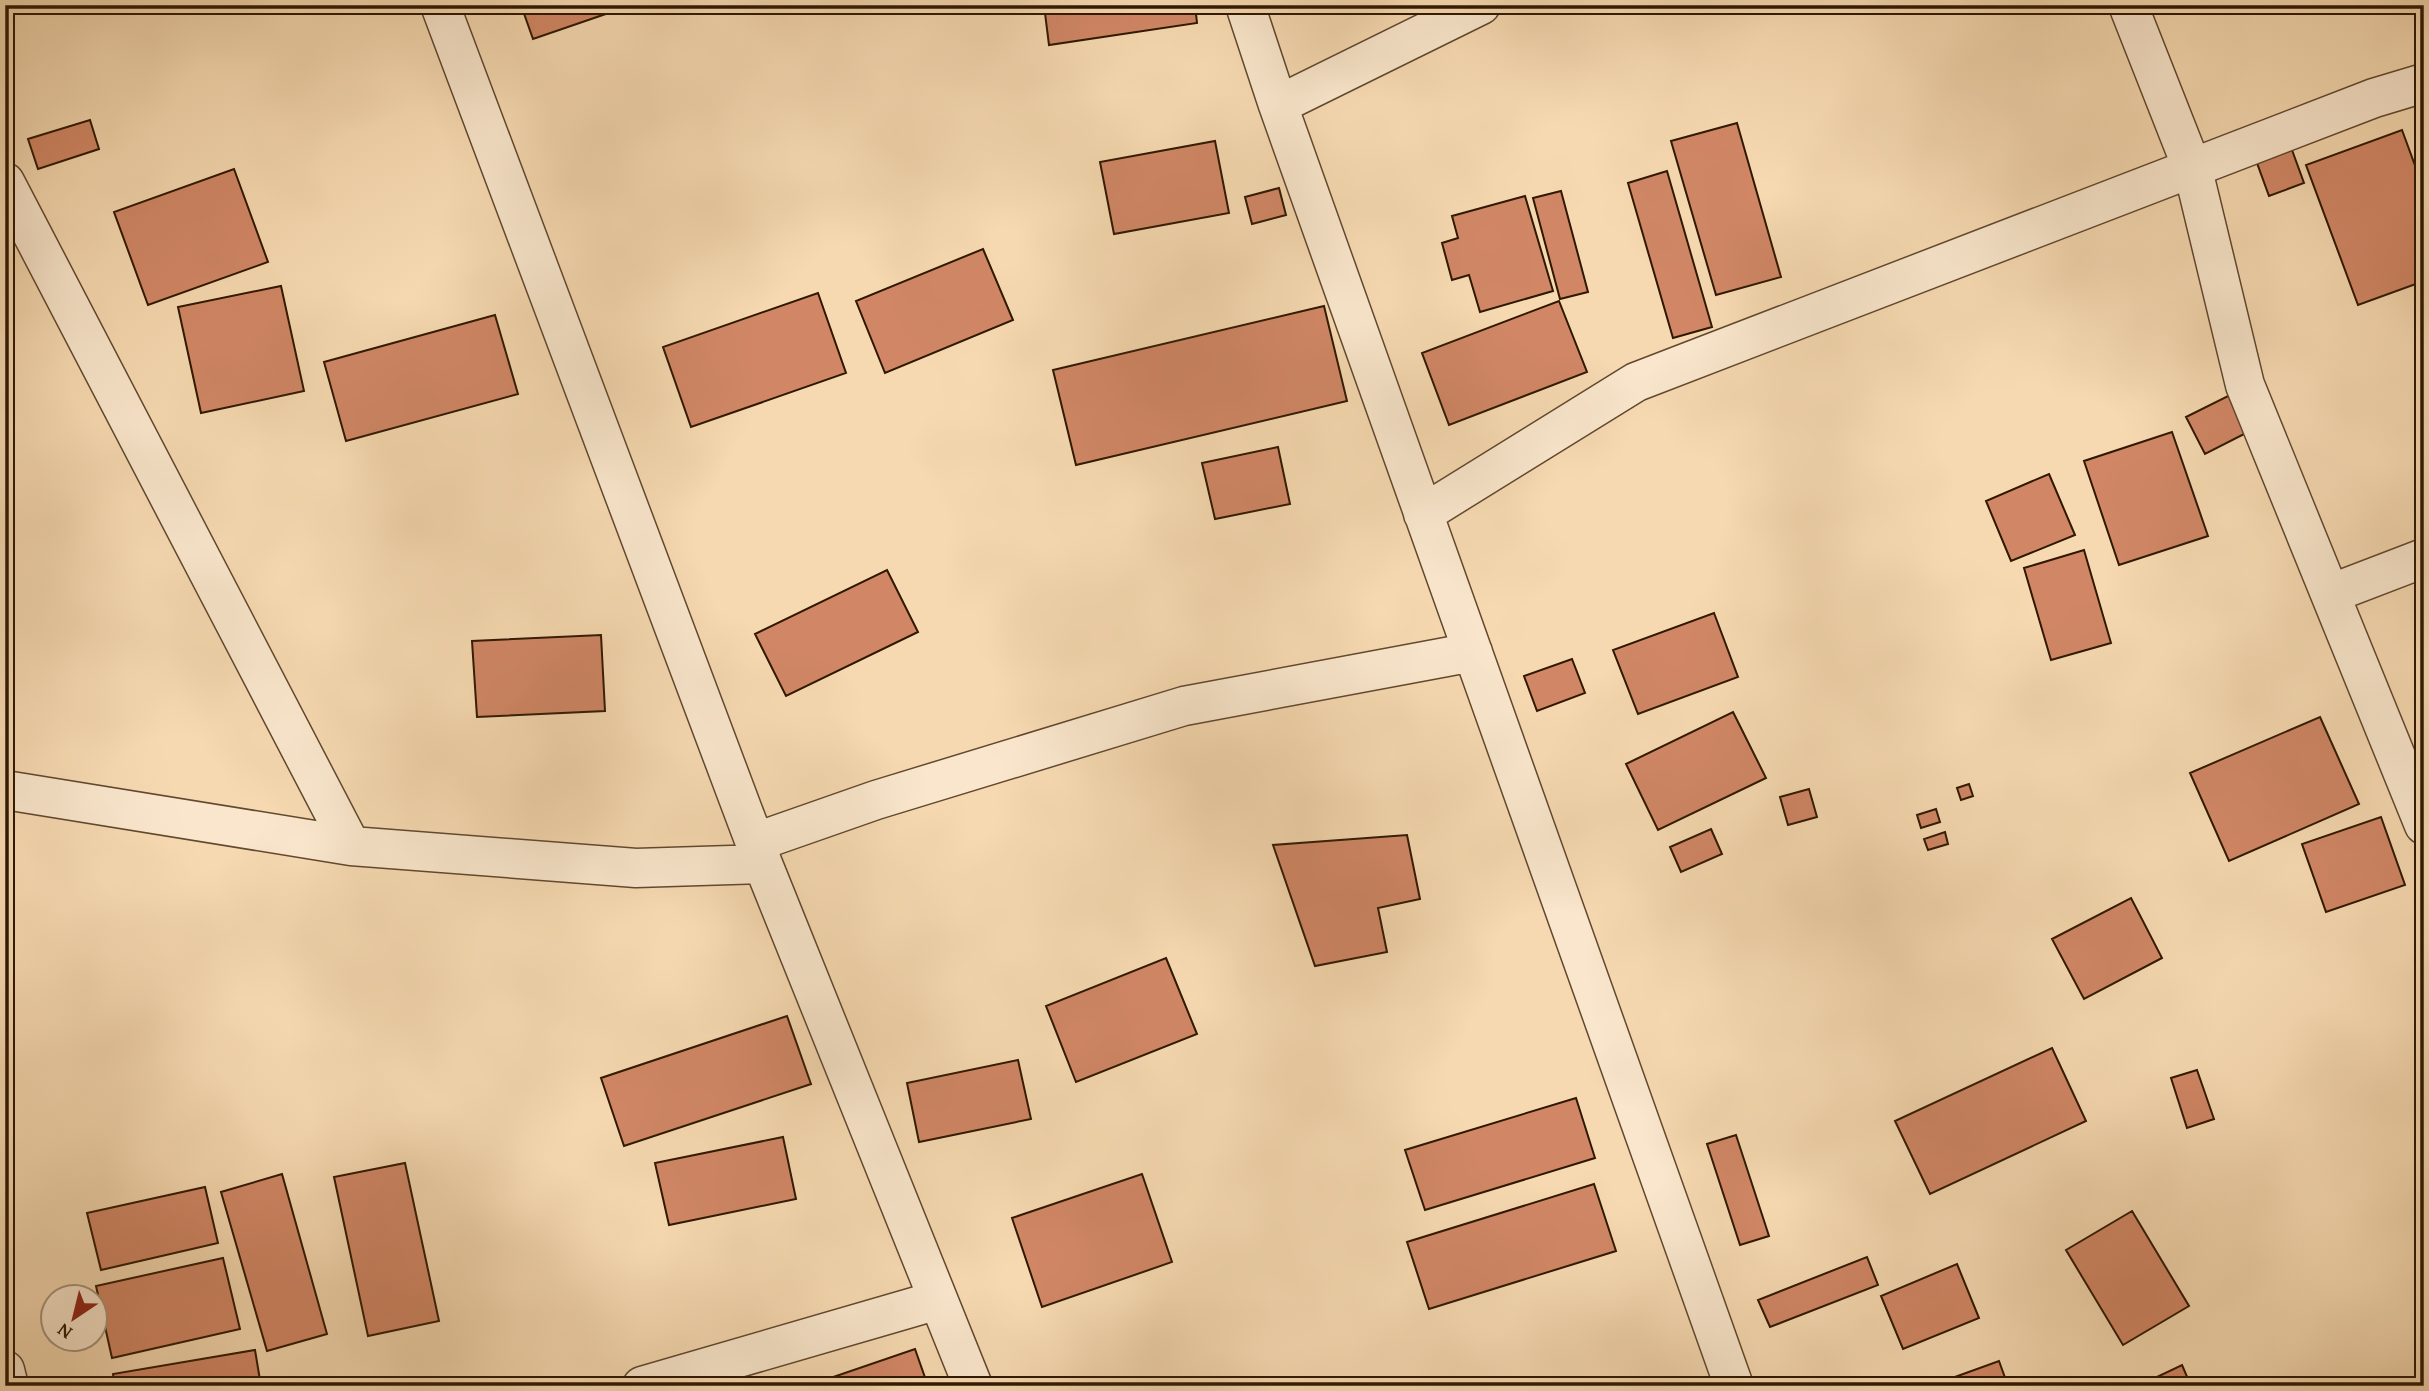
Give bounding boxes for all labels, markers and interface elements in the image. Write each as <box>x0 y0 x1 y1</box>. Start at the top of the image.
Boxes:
north arrow <box>38 1282 108 1352</box>
text: N <box>51 1317 77 1347</box>

